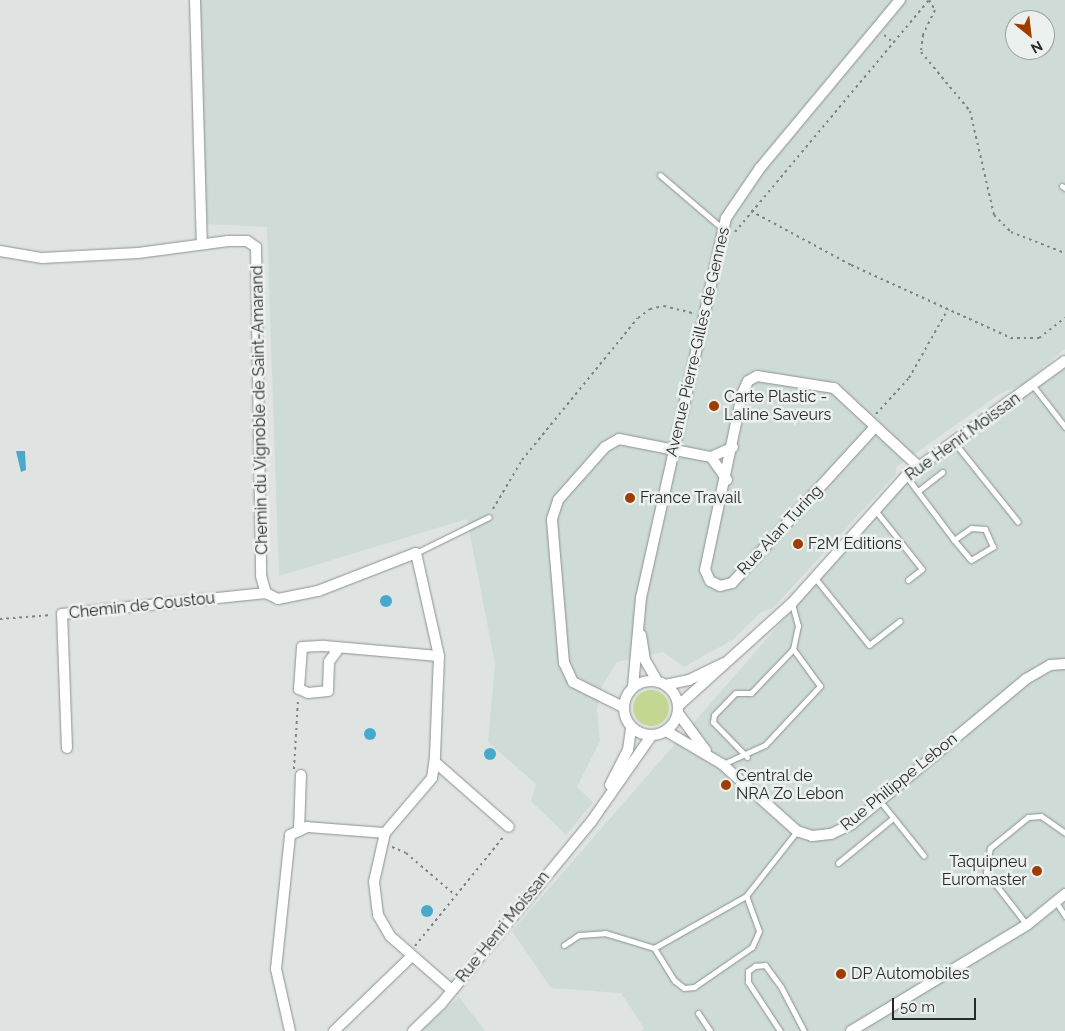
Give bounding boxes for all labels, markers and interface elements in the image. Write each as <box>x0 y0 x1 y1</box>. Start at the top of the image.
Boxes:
north arrow <box>1005 10 1055 60</box>
text: N <box>1028 38 1045 57</box>
street label: Avenue Pierre-Gilles de Gennes <box>662 225 734 459</box>
street label: Chemin du Vignoble de Saint-Amarand <box>248 265 272 555</box>
place label: Carte Plastic - Laline Saveurs <box>724 387 831 425</box>
street label: Rue Henri Moissan <box>902 389 1024 485</box>
marker: Carte Plastic - Laline Saveurs <box>708 400 720 412</box>
street label: Rue Alan Turing <box>733 481 827 579</box>
place label: France Travail <box>640 488 742 508</box>
marker: France Travail <box>624 492 636 504</box>
place label: F2M Editions <box>808 534 902 554</box>
marker: F2M Editions <box>792 538 804 550</box>
street label: Chemin de Coustou <box>68 589 216 623</box>
street label: Rue Philippe Lebon <box>837 729 961 835</box>
place label: Central de NRA Zo Lebon <box>736 766 844 804</box>
marker: Central de NRA Zo Lebon <box>720 779 732 791</box>
place label: Taquipneu Euromaster <box>942 852 1027 890</box>
marker: Taquipneu Euromaster <box>1031 865 1043 877</box>
street label: Rue Henri Moissan <box>452 868 554 986</box>
place label: DP Automobiles <box>851 964 970 984</box>
marker: DP Automobiles <box>835 968 847 980</box>
scale bar <box>895 988 979 1020</box>
text: 50 m <box>900 998 935 1016</box>

